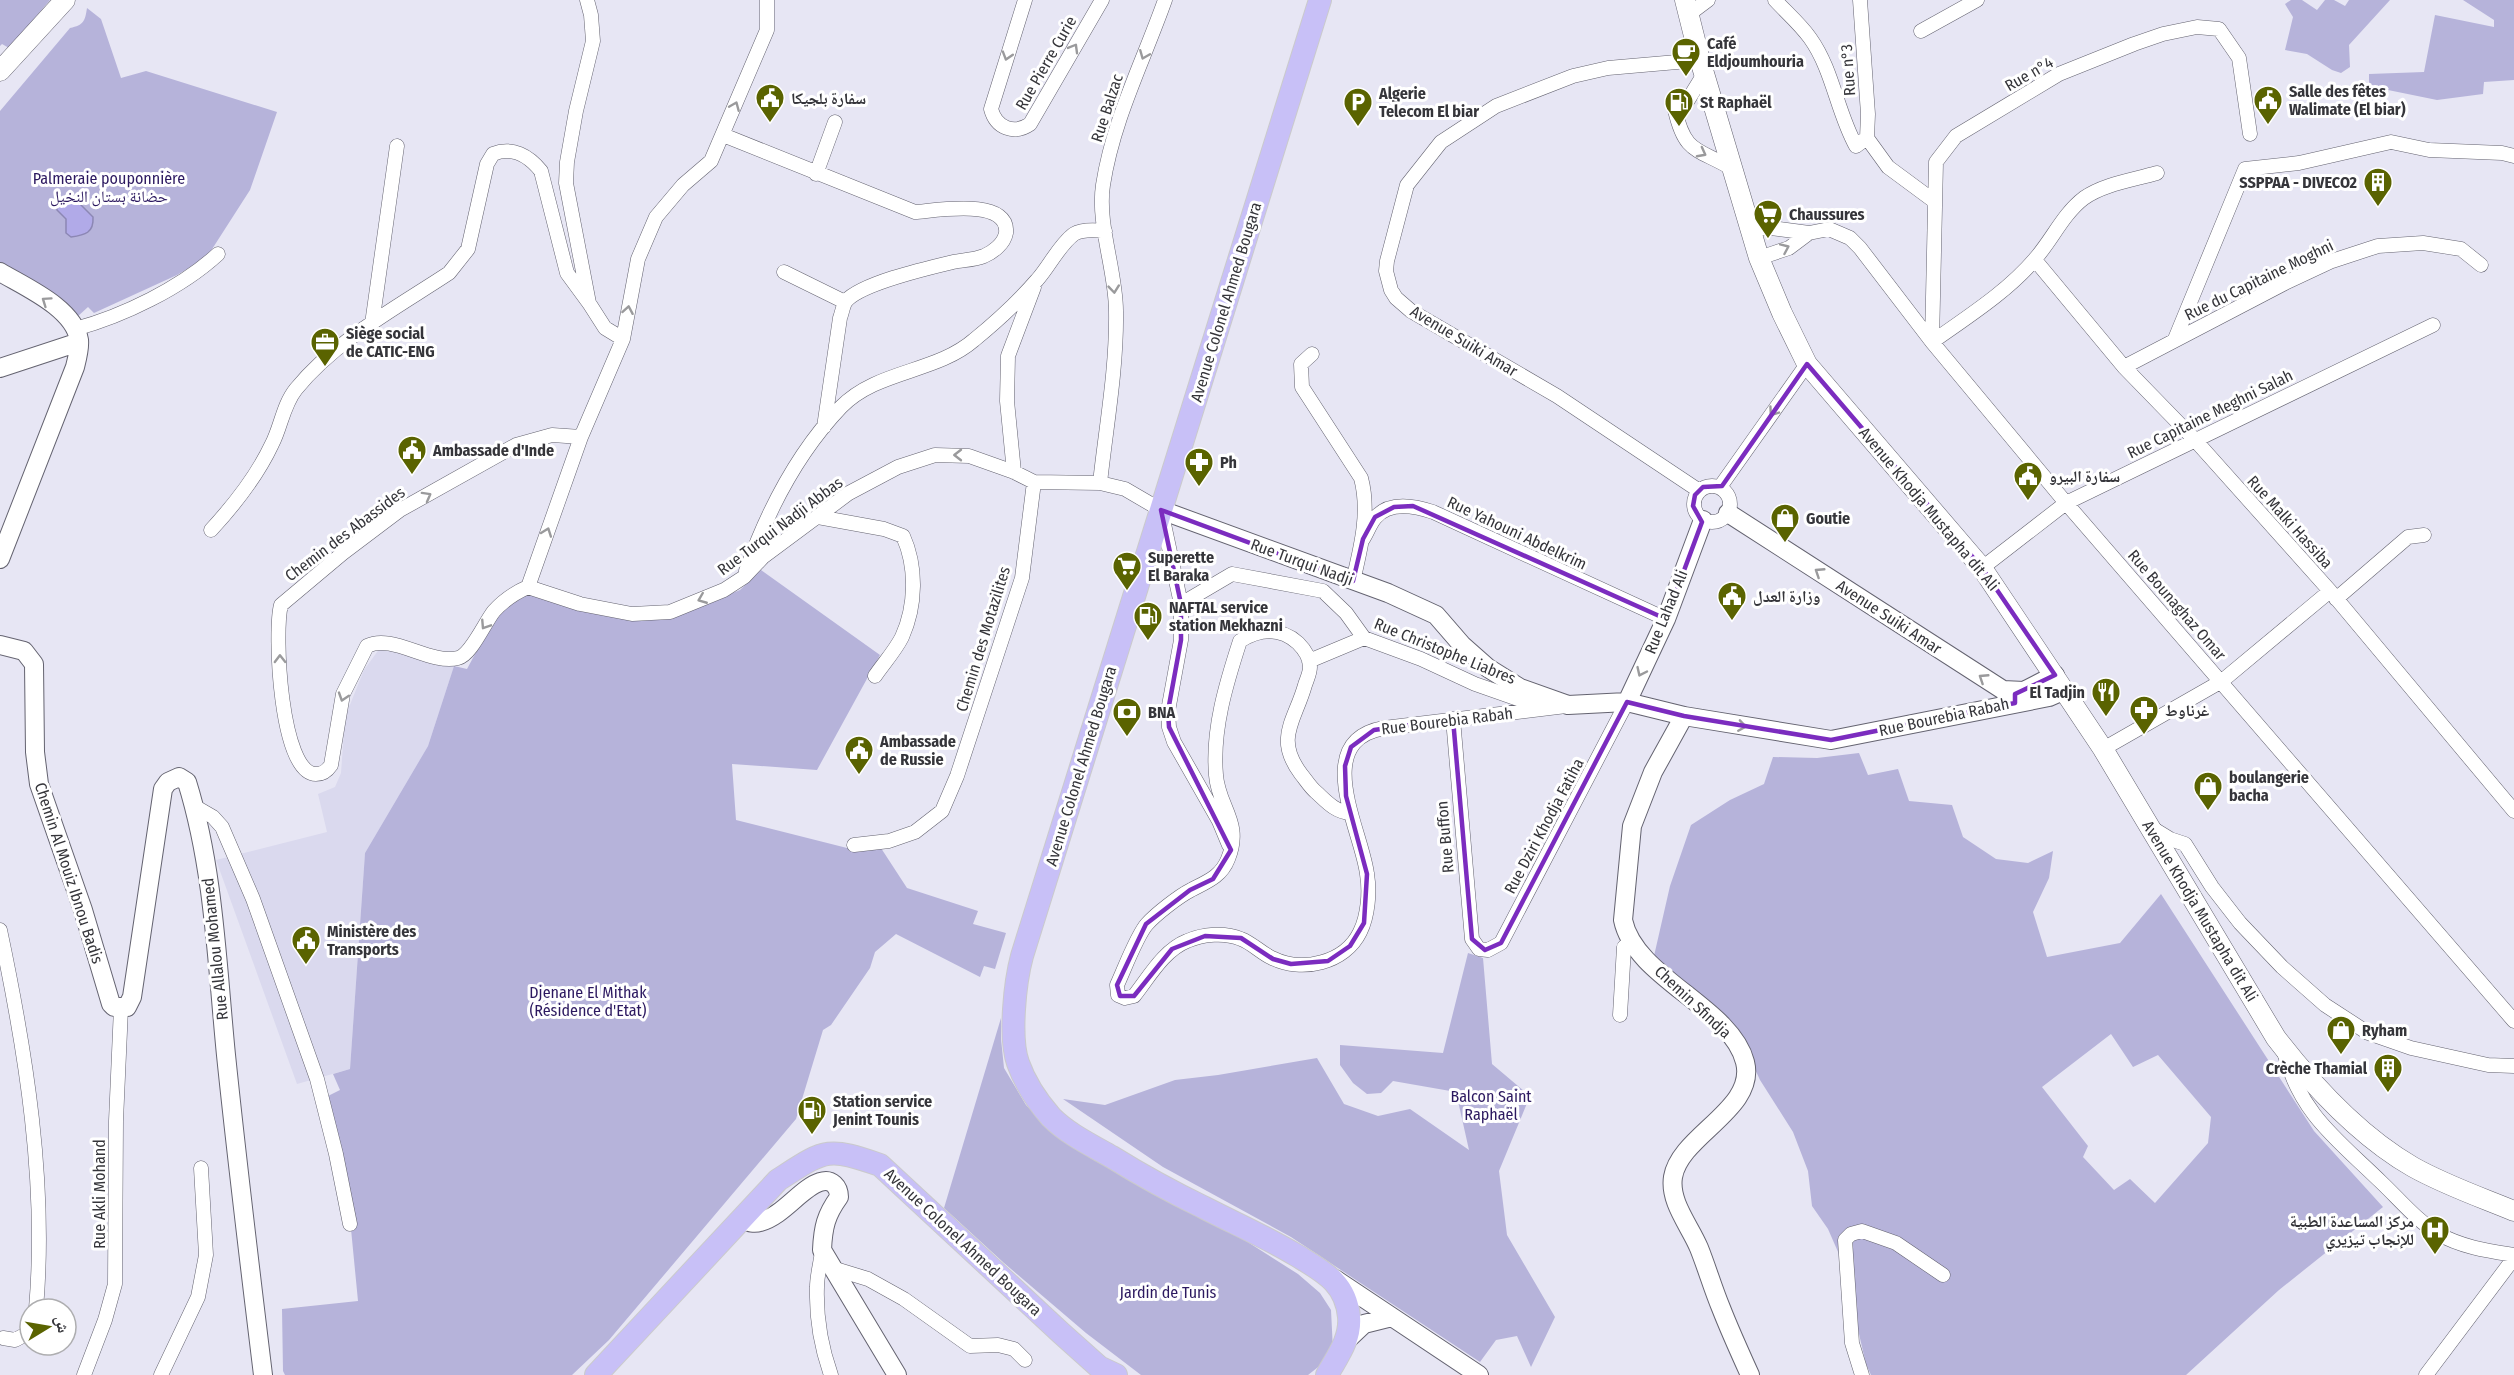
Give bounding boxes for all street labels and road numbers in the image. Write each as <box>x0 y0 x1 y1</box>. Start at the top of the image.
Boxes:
street label: Rue Pierre Curie <box>1011 13 1081 113</box>
street label: Rue n°3 <box>1837 43 1859 97</box>
street label: Rue n°4 <box>2002 53 2057 95</box>
street label: Rue Balzac <box>1087 71 1127 144</box>
street label: Avenue Colonel Ahmed Bougara <box>1187 200 1266 404</box>
street label: Rue du Capitaine Moghni <box>2182 236 2336 324</box>
street label: Avenue Suiki Amar <box>1407 302 1521 381</box>
street label: Rue Capitaine Meghni Salah <box>2124 366 2296 462</box>
street label: Avenue Khodja Mustapha dit Ali <box>1855 423 2003 595</box>
street label: Rue Malki Hassiba <box>2243 472 2337 572</box>
street label: Rue Turqui Nadji Abbas <box>714 473 846 579</box>
street label: Chemin des Abassides <box>281 483 409 585</box>
street label: Rue Yahouni Abdelkrim <box>1444 492 1590 574</box>
street label: Rue Turqui Nadji <box>1248 535 1356 589</box>
street label: Rue Bounaghaz Omar <box>2124 546 2230 664</box>
street label: Chemin des Motazilites <box>952 564 1014 714</box>
street label: Rue Lahad Ali <box>1641 567 1691 657</box>
street label: Avenue Suiki Amar <box>1833 576 1945 658</box>
street label: Rue Christophe Liabres <box>1371 614 1519 688</box>
street label: Avenue Colonel Ahmed Bougara <box>1042 664 1121 868</box>
street label: Rue Bourebia Rabah <box>1877 694 2011 740</box>
street label: Rue Bourebia Rabah <box>1380 703 1514 739</box>
street label: Rue Dziri Khodja Fatiha <box>1500 755 1588 897</box>
street label: Chemin Al Mouiz Ibnou Badis <box>31 780 107 966</box>
street label: Rue Buffon <box>1432 800 1458 874</box>
street label: Avenue Khodja Mustapha dit Ali <box>2138 817 2262 1005</box>
street label: Rue Allalou Mohamed <box>198 877 232 1021</box>
street label: Chemin Sfindja <box>1651 962 1735 1042</box>
street label: Rue Akli Mohand <box>90 1139 109 1249</box>
street label: Avenue Colonel Ahmed Bougara <box>881 1164 1046 1320</box>

